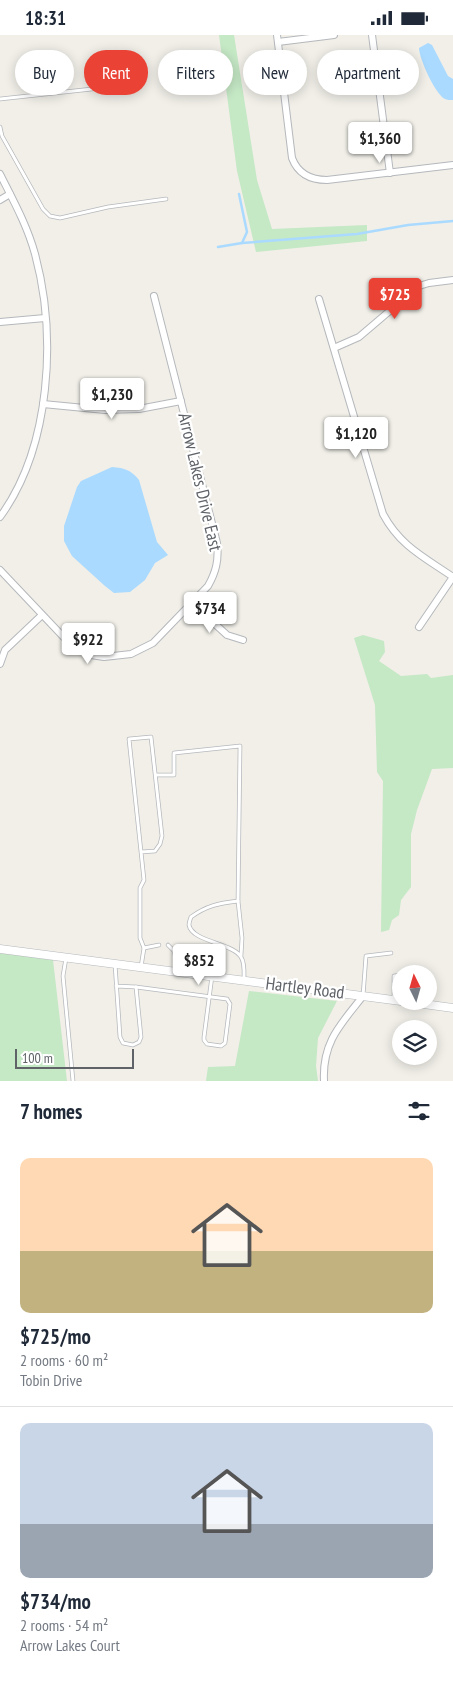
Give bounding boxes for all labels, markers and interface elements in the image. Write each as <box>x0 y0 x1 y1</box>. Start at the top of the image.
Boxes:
text: 18:31 <box>25 6 66 30</box>
chip: Buy <box>15 50 74 95</box>
chip: Rent <box>84 50 148 95</box>
chip: Filters <box>158 50 233 95</box>
chip: New <box>243 50 307 95</box>
chip: Apartment <box>317 50 419 95</box>
pin: $1,360 <box>339 121 421 164</box>
text: $1,360 <box>359 128 401 148</box>
pin: $725 <box>365 277 425 320</box>
text: $725 <box>380 284 410 304</box>
pin: $1,230 <box>71 377 153 420</box>
text: $1,230 <box>91 384 133 404</box>
street label: Arrow Lakes Drive East <box>173 411 228 553</box>
pin: $1,120 <box>315 417 397 459</box>
text: $1,120 <box>335 423 377 443</box>
pin: $734 <box>180 591 240 634</box>
text: $734 <box>195 598 225 618</box>
pin: $922 <box>58 623 118 665</box>
text: $922 <box>73 629 103 649</box>
pin: $852 <box>169 943 229 986</box>
text: $852 <box>184 950 214 970</box>
north arrow <box>392 965 438 1010</box>
map controls <box>392 965 437 1065</box>
street label: Hartley Road <box>264 971 346 1004</box>
button: layers <box>392 1020 437 1065</box>
scale bar <box>15 1046 134 1069</box>
text: 100 m <box>22 1049 53 1067</box>
icon: filters <box>405 1097 433 1125</box>
text: 7 homes <box>20 1098 82 1125</box>
icon: home <box>182 1190 272 1280</box>
text: $725/mo <box>20 1323 91 1350</box>
text: 2 rooms · 60 m² <box>20 1350 108 1370</box>
text: Tobin Drive <box>20 1370 82 1390</box>
icon: home <box>182 1456 272 1546</box>
text: $734/mo <box>20 1588 91 1615</box>
text: 2 rooms · 54 m² <box>20 1615 108 1635</box>
text: Arrow Lakes Court <box>20 1635 120 1655</box>

